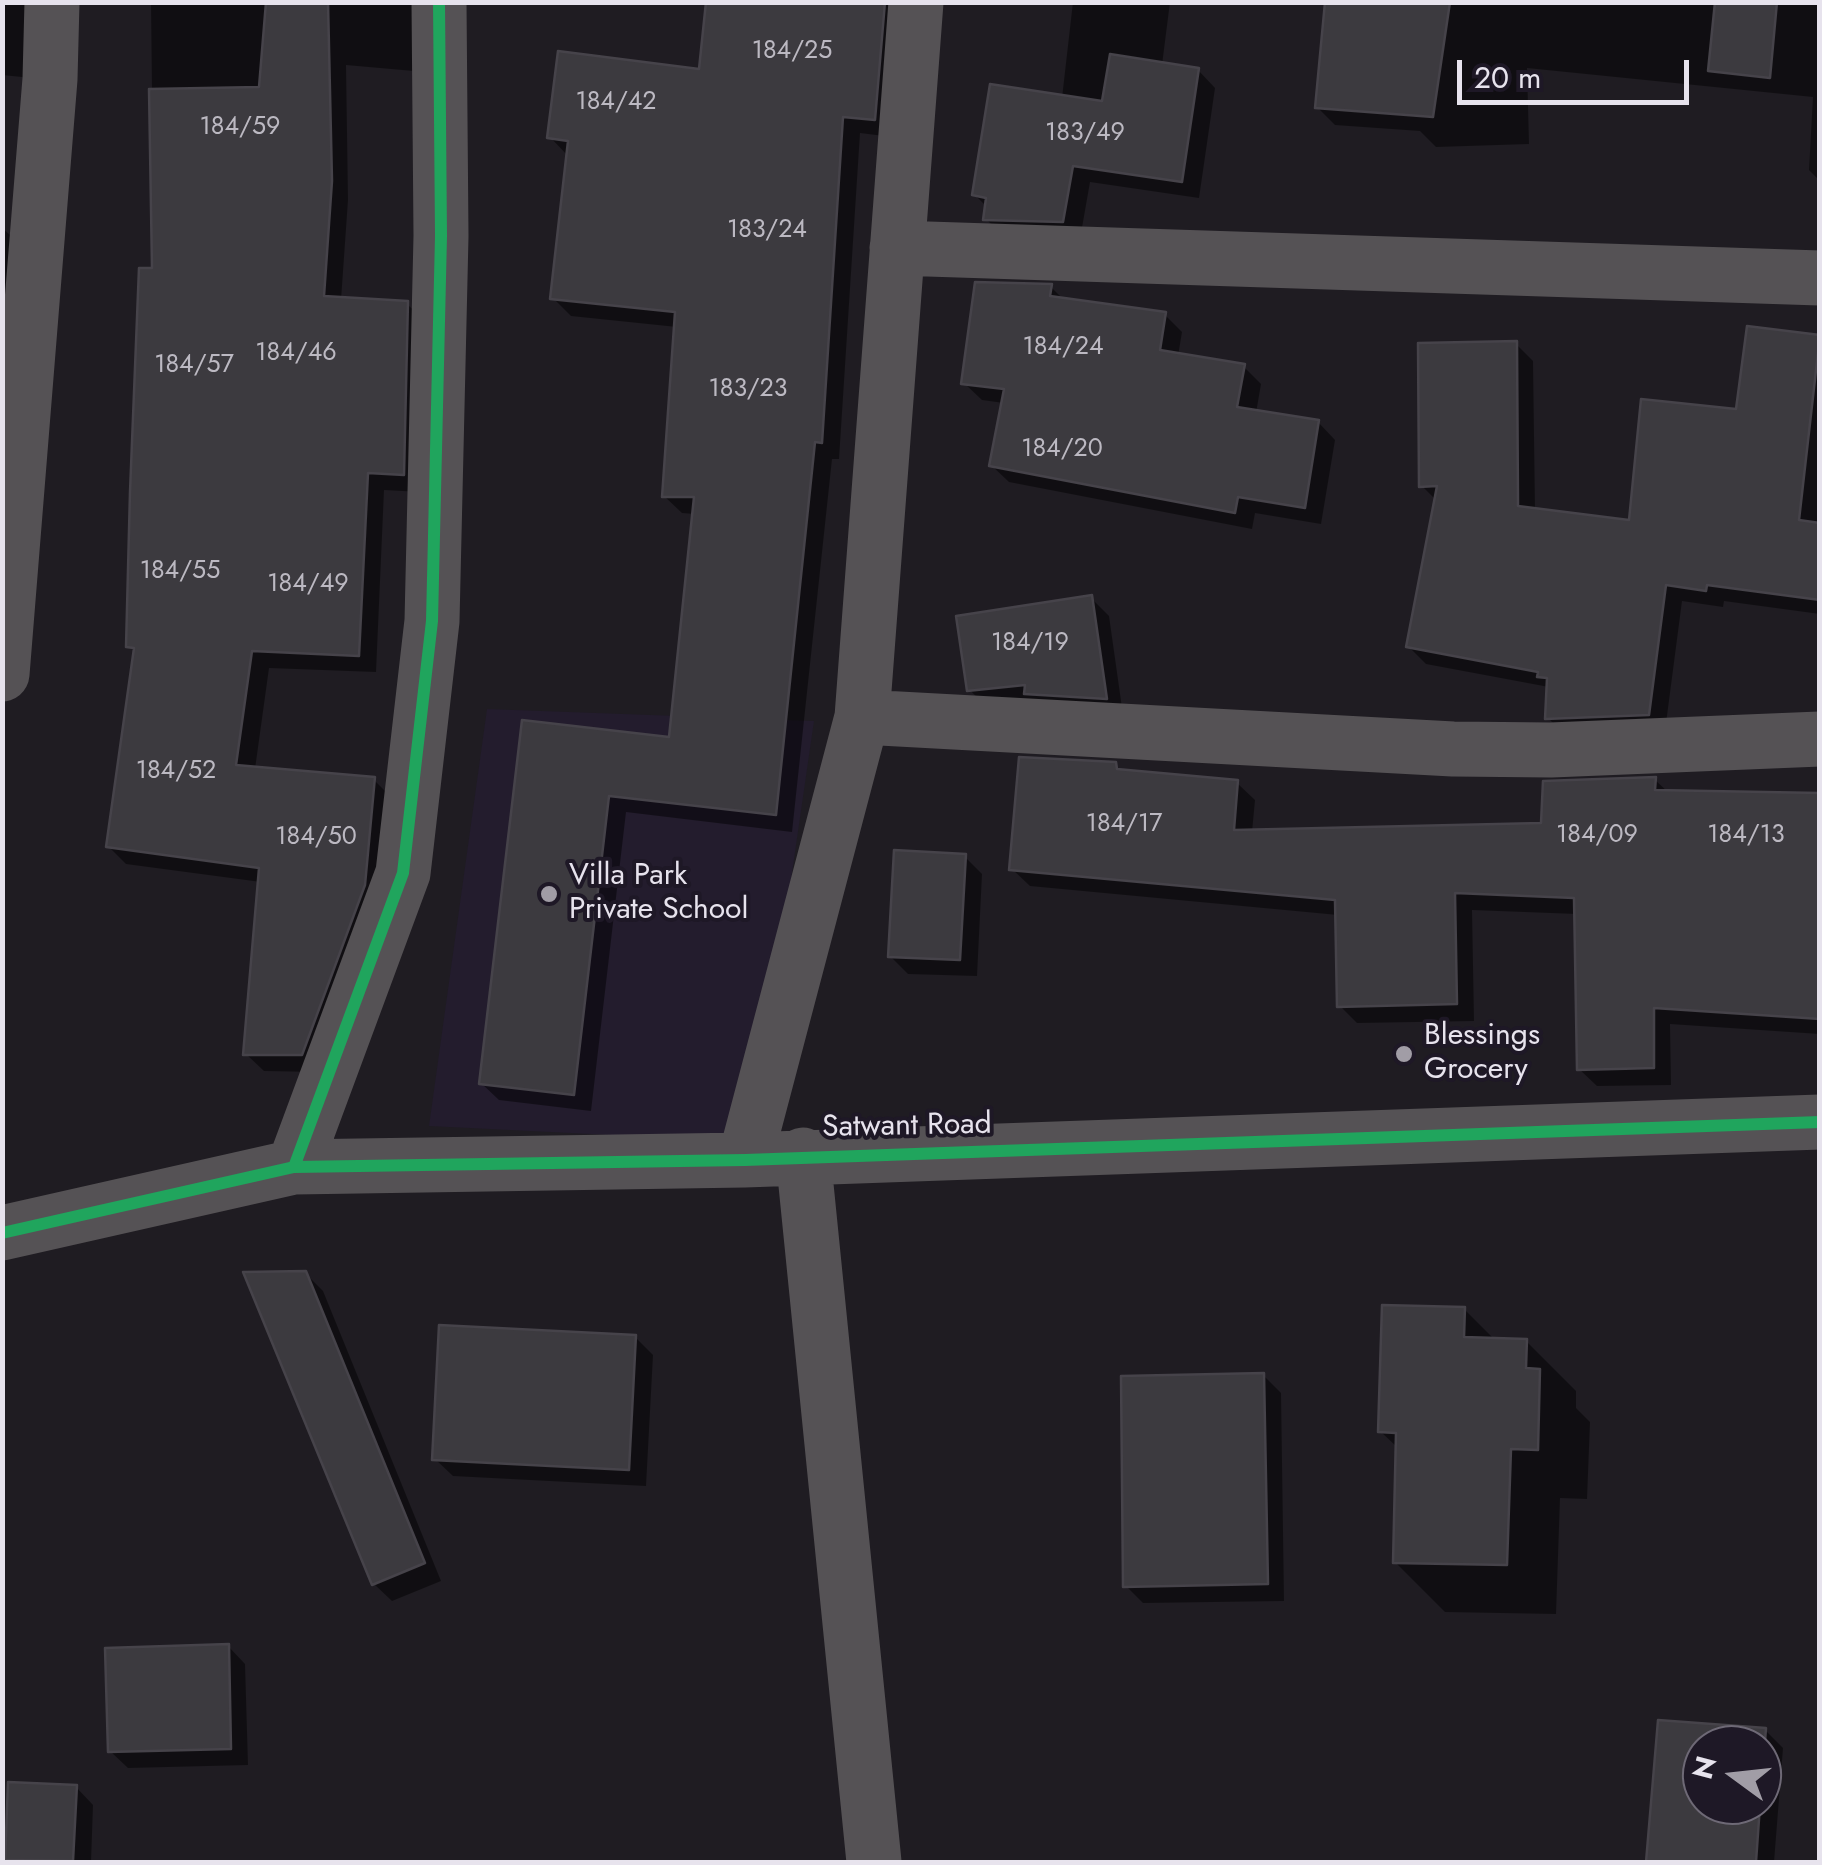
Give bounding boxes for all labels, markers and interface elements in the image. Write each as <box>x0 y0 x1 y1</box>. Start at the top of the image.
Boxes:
house number: 184/25 <box>752 37 832 67</box>
scale bar <box>1462 40 1694 102</box>
text: 20 m <box>1474 56 1541 99</box>
house number: 184/42 <box>575 88 657 118</box>
house number: 184/59 <box>200 113 280 143</box>
house number: 183/49 <box>1045 119 1125 149</box>
house number: 183/24 <box>727 216 807 246</box>
house number: 184/24 <box>1022 333 1104 363</box>
house number: 184/46 <box>255 339 337 369</box>
house number: 184/57 <box>154 351 234 381</box>
house number: 183/23 <box>709 375 787 405</box>
house number: 184/20 <box>1021 435 1103 465</box>
house number: 184/55 <box>140 557 220 587</box>
house number: 184/49 <box>267 570 349 600</box>
house number: 184/19 <box>991 629 1069 659</box>
house number: 184/52 <box>136 757 216 787</box>
house number: 184/17 <box>1086 810 1162 840</box>
house number: 184/09 <box>1556 821 1638 851</box>
house number: 184/13 <box>1707 821 1785 851</box>
house number: 184/50 <box>275 823 357 853</box>
place label: Villa Park Private School <box>569 859 748 930</box>
marker: Villa Park Private School <box>538 883 560 905</box>
place label: Blessings Grocery <box>1424 1019 1540 1090</box>
marker: Blessings Grocery <box>1393 1043 1415 1065</box>
street label: Satwant Road <box>822 1108 992 1146</box>
north arrow <box>1682 1725 1782 1825</box>
text: N <box>1682 1752 1727 1784</box>

